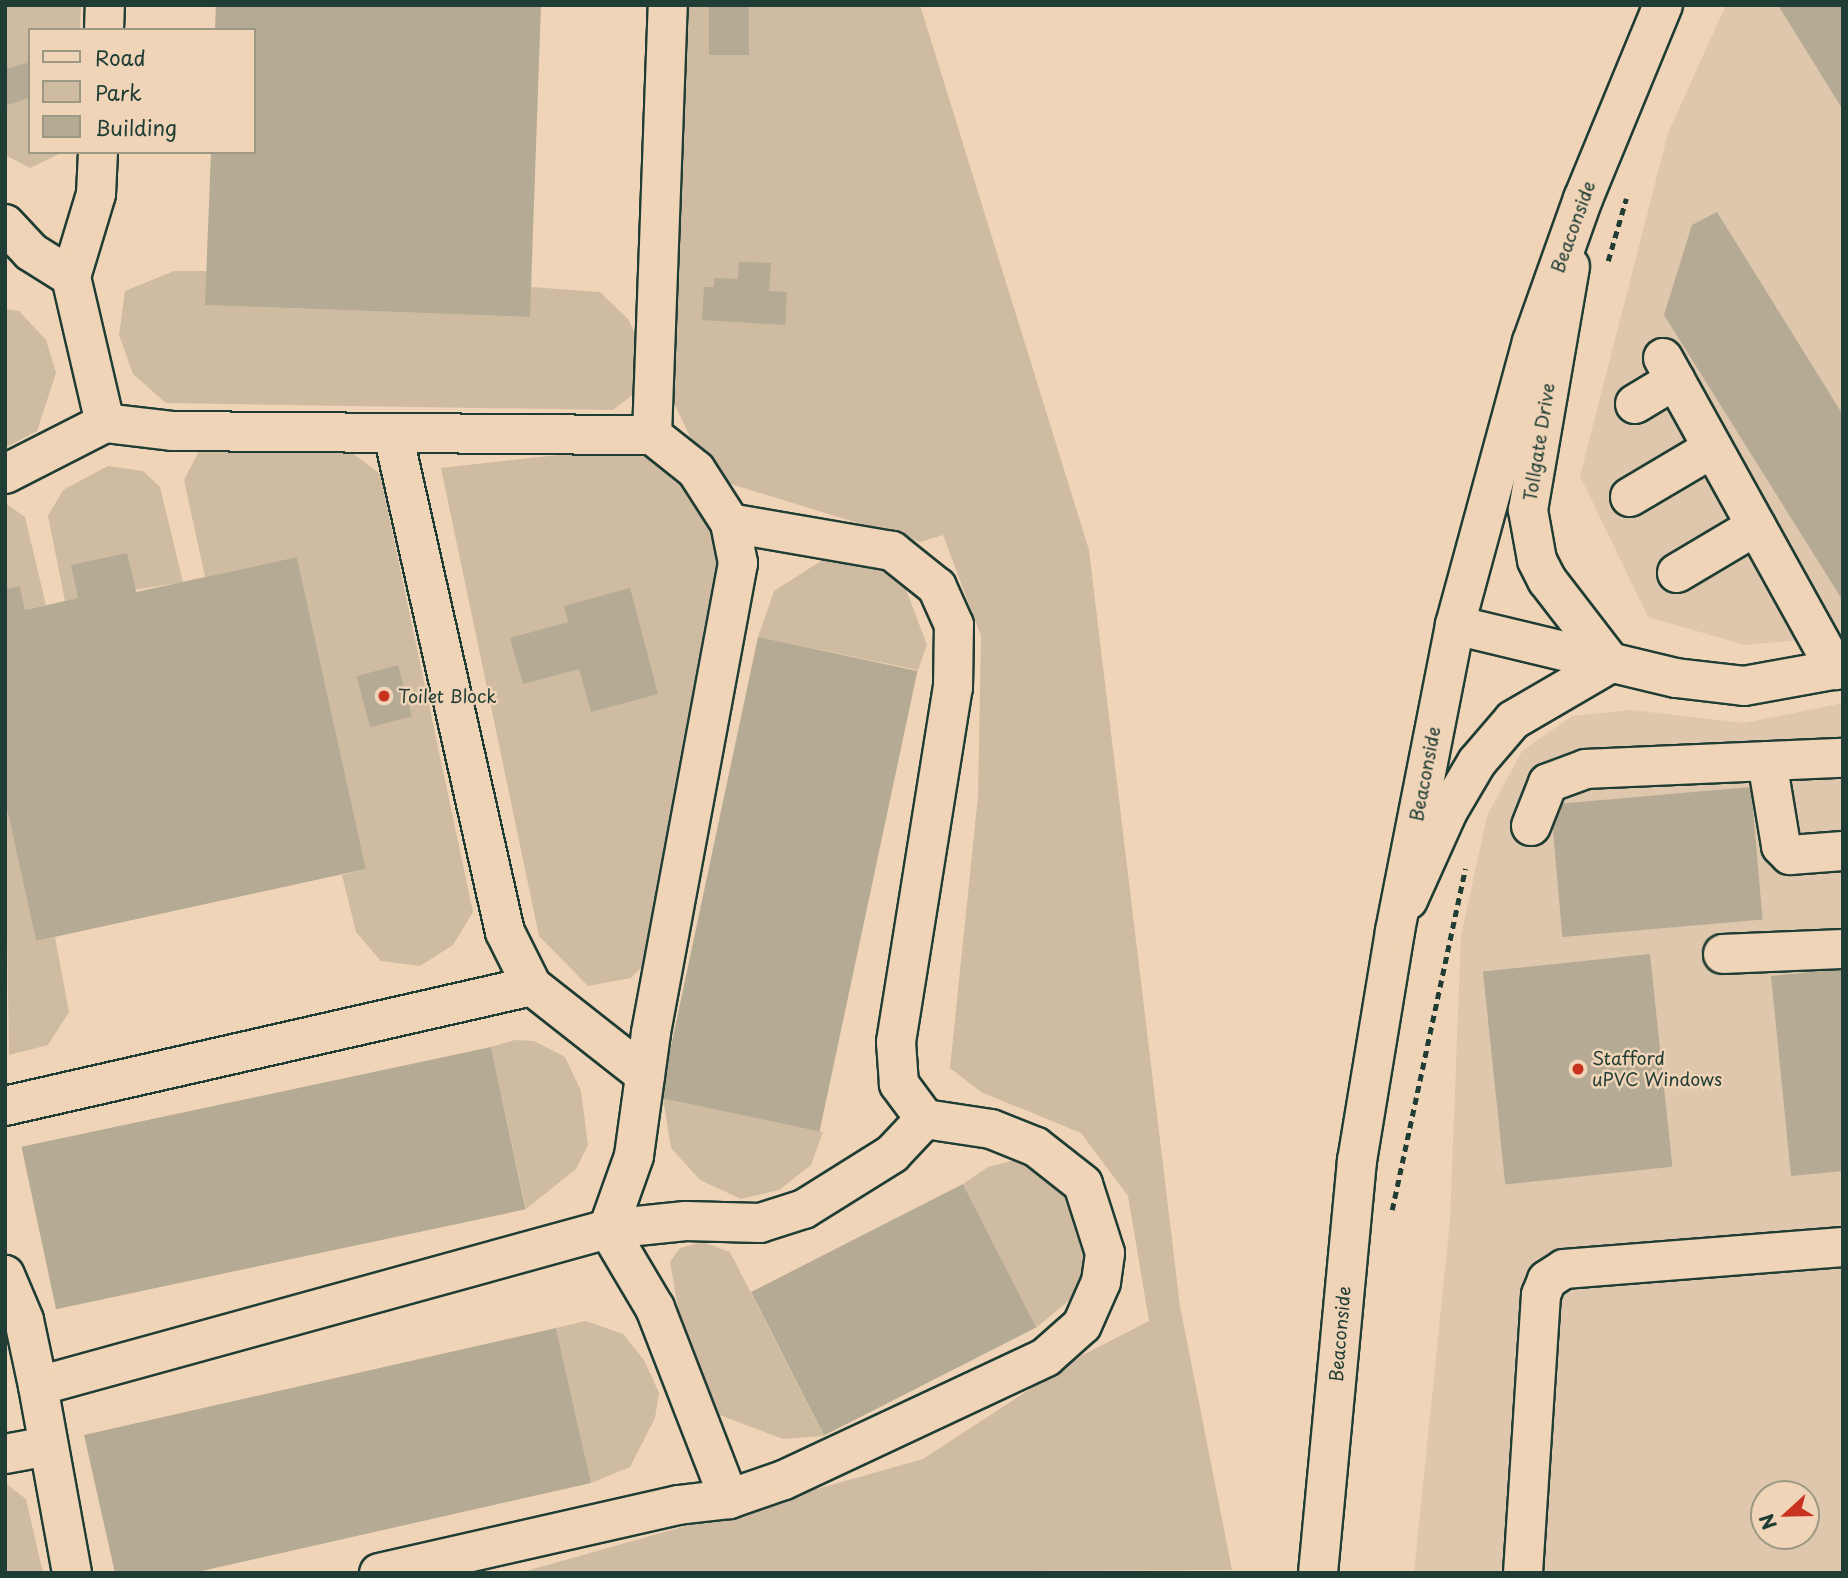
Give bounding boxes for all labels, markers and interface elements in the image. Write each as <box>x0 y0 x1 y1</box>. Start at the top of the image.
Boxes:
legend <box>28 28 256 154</box>
text: Road <box>95 41 146 73</box>
text: Park <box>95 76 142 108</box>
text: Building <box>95 111 177 143</box>
street label: Beaconside <box>1546 178 1600 276</box>
street label: Tollgate Drive <box>1519 382 1559 502</box>
place label: Toilet Block <box>398 685 499 707</box>
marker: Toilet Block <box>376 688 392 704</box>
street label: Beaconside <box>1405 725 1445 823</box>
place label: Stafford uPVC Windows <box>1592 1048 1722 1090</box>
marker: Stafford uPVC Windows <box>1570 1061 1586 1077</box>
street label: Beaconside <box>1325 1285 1355 1383</box>
north arrow <box>1750 1480 1820 1550</box>
text: N <box>1752 1510 1783 1534</box>

